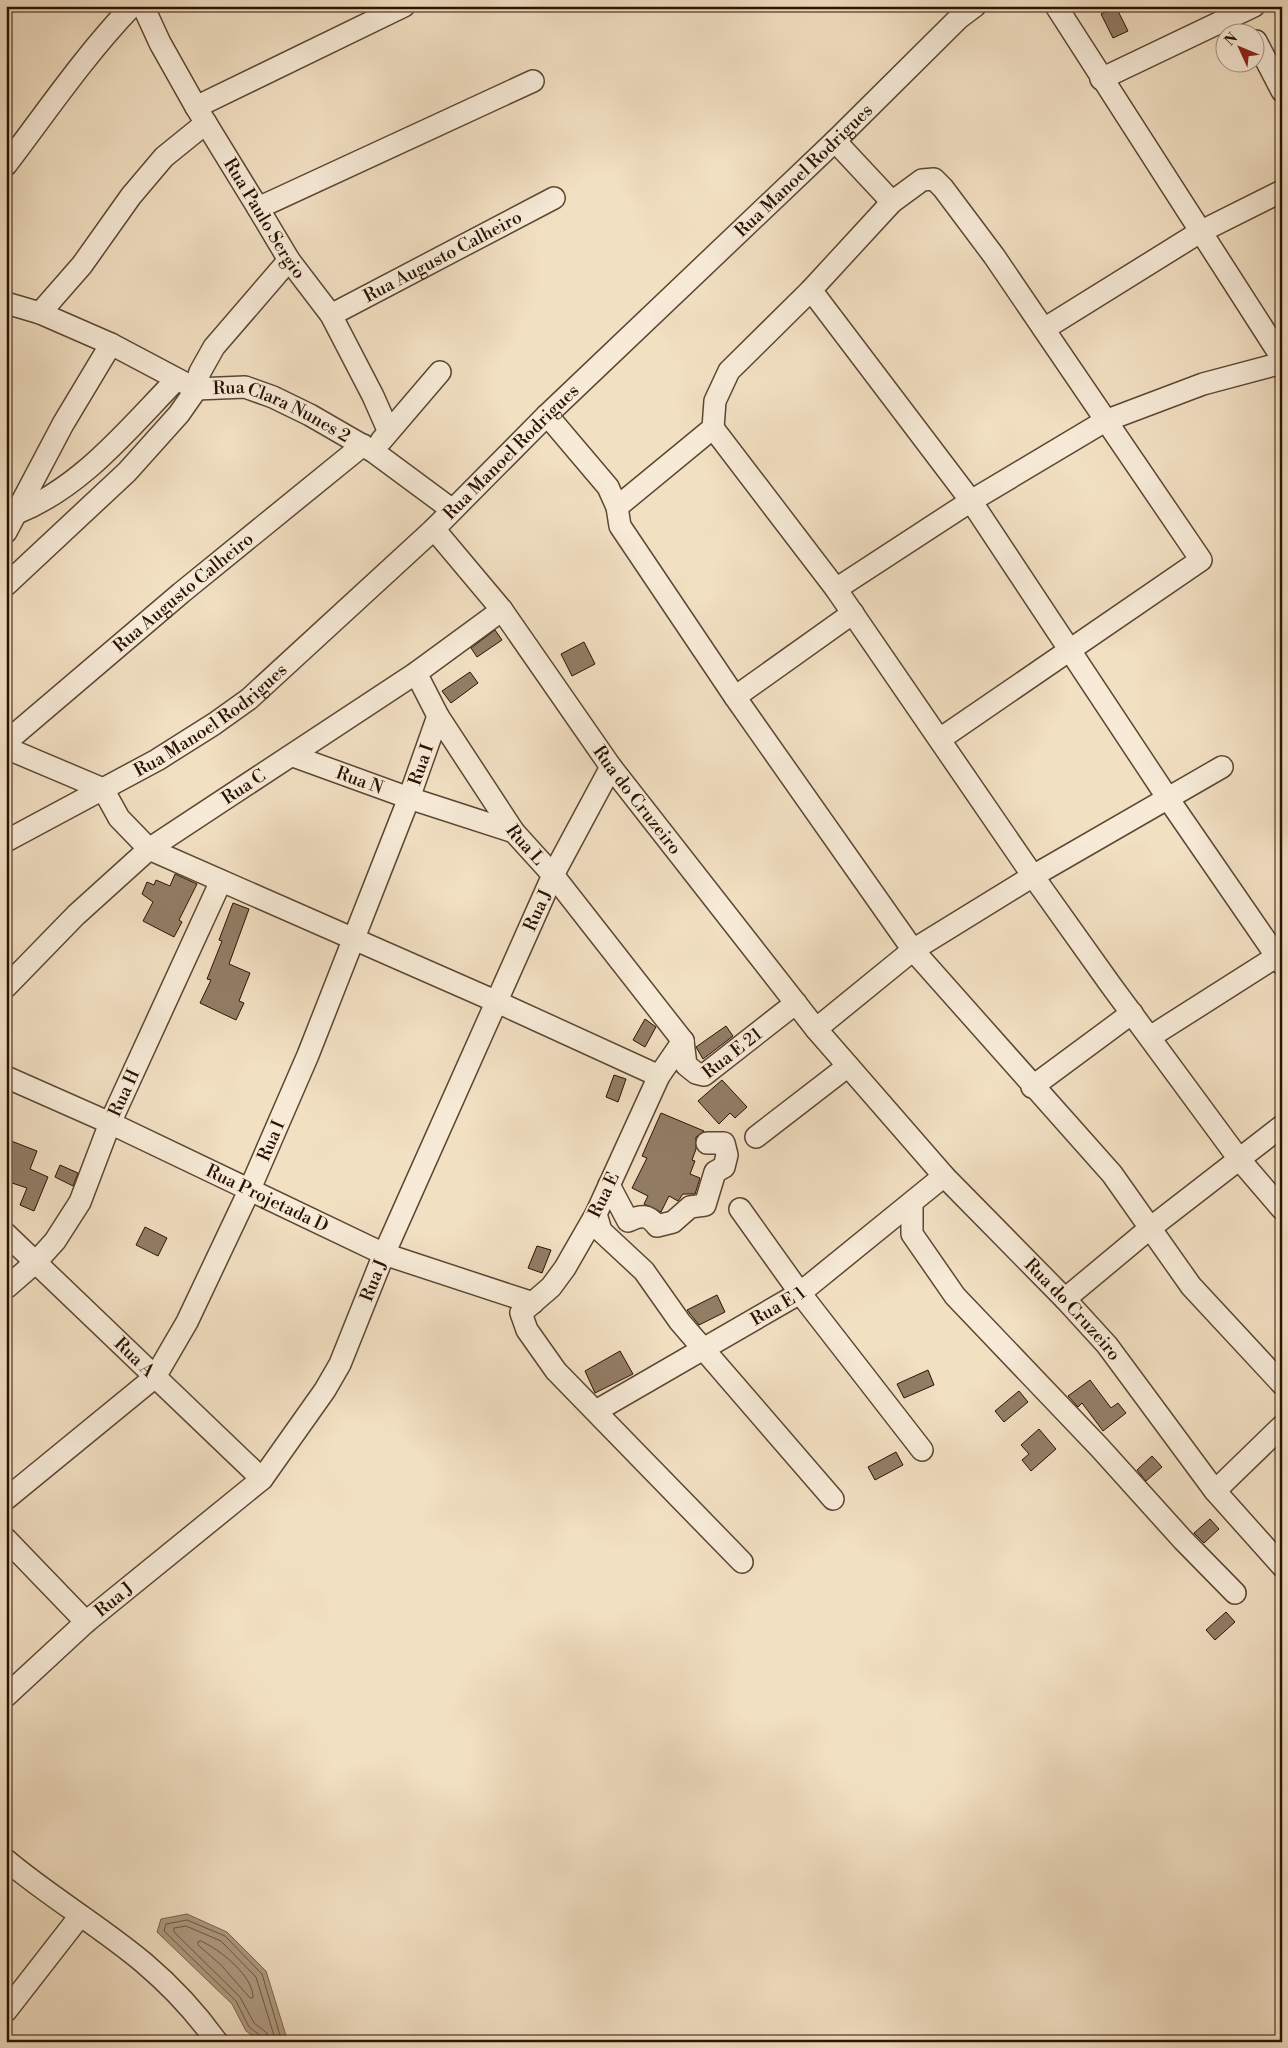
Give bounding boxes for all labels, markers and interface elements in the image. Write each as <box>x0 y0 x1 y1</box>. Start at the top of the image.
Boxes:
north arrow <box>1216 22 1266 72</box>
text: N <box>1221 29 1242 50</box>
street label: Rua Manoel Rodrigues <box>730 99 878 242</box>
street label: Rua Paulo Sergio <box>219 154 311 283</box>
street label: Rua Augusto Calheiro <box>359 205 526 308</box>
street label: Rua Clara Nunes 2 <box>212 375 355 447</box>
street label: Rua Manoel Rodrigues <box>438 379 584 525</box>
street label: Rua Augusto Calheiro <box>108 527 258 657</box>
street label: Rua Manoel Rodrigues <box>130 658 292 782</box>
street label: Rua I <box>403 741 439 788</box>
street label: Rua do Cruzeiro <box>588 741 687 859</box>
street label: Rua N <box>333 761 387 800</box>
street label: Rua C <box>217 764 270 810</box>
street label: Rua L <box>501 820 550 870</box>
street label: Rua J <box>518 885 557 935</box>
street label: Rua E 21 <box>698 1022 767 1084</box>
street label: Rua H <box>103 1065 145 1120</box>
street label: Rua I <box>252 1116 290 1165</box>
street label: Rua Projetada D <box>202 1159 332 1237</box>
street label: Rua E <box>583 1168 625 1222</box>
street label: Rua do Cruzeiro <box>1020 1253 1126 1365</box>
street label: Rua J <box>355 1256 392 1305</box>
street label: Rua E 1 <box>746 1281 811 1331</box>
street label: Rua A <box>109 1332 160 1382</box>
street label: Rua J <box>90 1577 138 1622</box>

